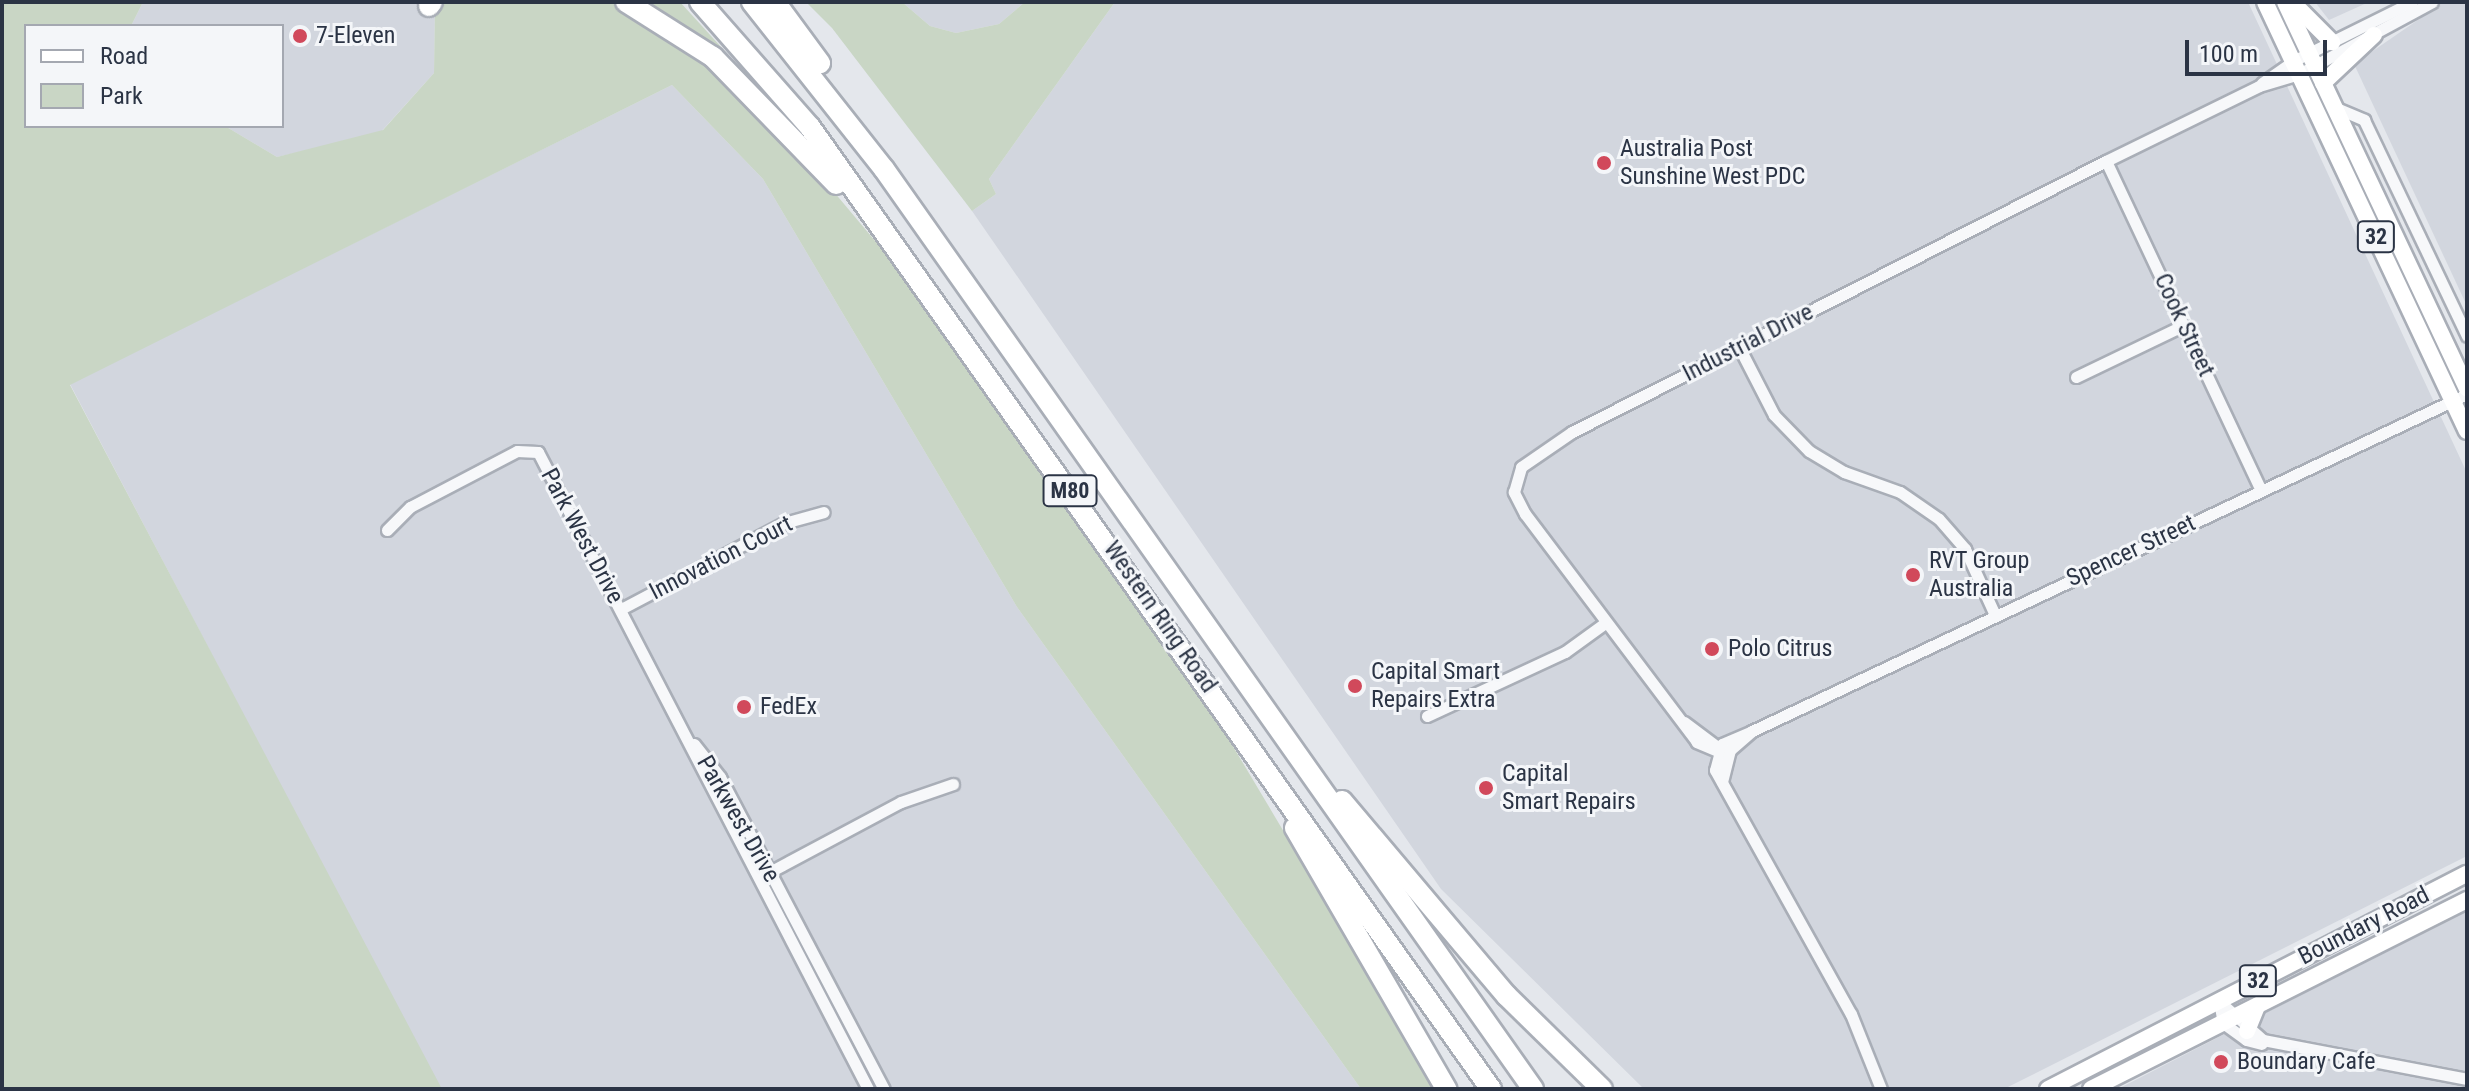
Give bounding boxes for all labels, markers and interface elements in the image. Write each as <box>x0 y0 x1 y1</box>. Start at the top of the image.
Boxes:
place label: 7-Eleven <box>316 22 395 50</box>
legend <box>24 24 284 128</box>
scale bar <box>2189 24 2331 74</box>
marker: 7-Eleven <box>291 27 309 45</box>
text: 100 m <box>2199 40 2258 68</box>
text: Road <box>100 42 148 70</box>
text: Park <box>100 82 143 110</box>
place label: Australia Post Sunshine West PDC <box>1620 135 1805 191</box>
marker: Australia Post Sunshine West PDC <box>1595 154 1613 172</box>
road number: 32 <box>2356 219 2396 255</box>
street label: Cook Street <box>2148 269 2220 381</box>
street label: Industrial Drive <box>1678 298 1818 388</box>
street label: Park West Drive <box>534 463 630 609</box>
road number: M80 <box>1042 473 1098 509</box>
street label: Spencer Street <box>2062 509 2200 593</box>
street label: Innovation Court <box>645 510 797 606</box>
street label: Western Ring Road <box>1097 536 1223 698</box>
place label: RVT Group Australia <box>1929 547 2030 603</box>
marker: RVT Group Australia <box>1904 566 1922 584</box>
place label: Polo Citrus <box>1728 635 1832 663</box>
marker: Polo Citrus <box>1703 640 1721 658</box>
place label: Capital Smart Repairs Extra <box>1371 658 1500 714</box>
marker: Capital Smart Repairs Extra <box>1346 677 1364 695</box>
place label: FedEx <box>760 693 817 721</box>
marker: FedEx <box>735 698 753 716</box>
street label: Parkwest Drive <box>690 751 786 887</box>
place label: Capital Smart Repairs <box>1502 760 1636 816</box>
marker: Capital Smart Repairs <box>1477 779 1495 797</box>
street label: Boundary Road <box>2294 881 2434 971</box>
road number: 32 <box>2238 963 2278 999</box>
place label: Boundary Cafe <box>2237 1048 2375 1076</box>
marker: Boundary Cafe <box>2212 1053 2230 1071</box>

